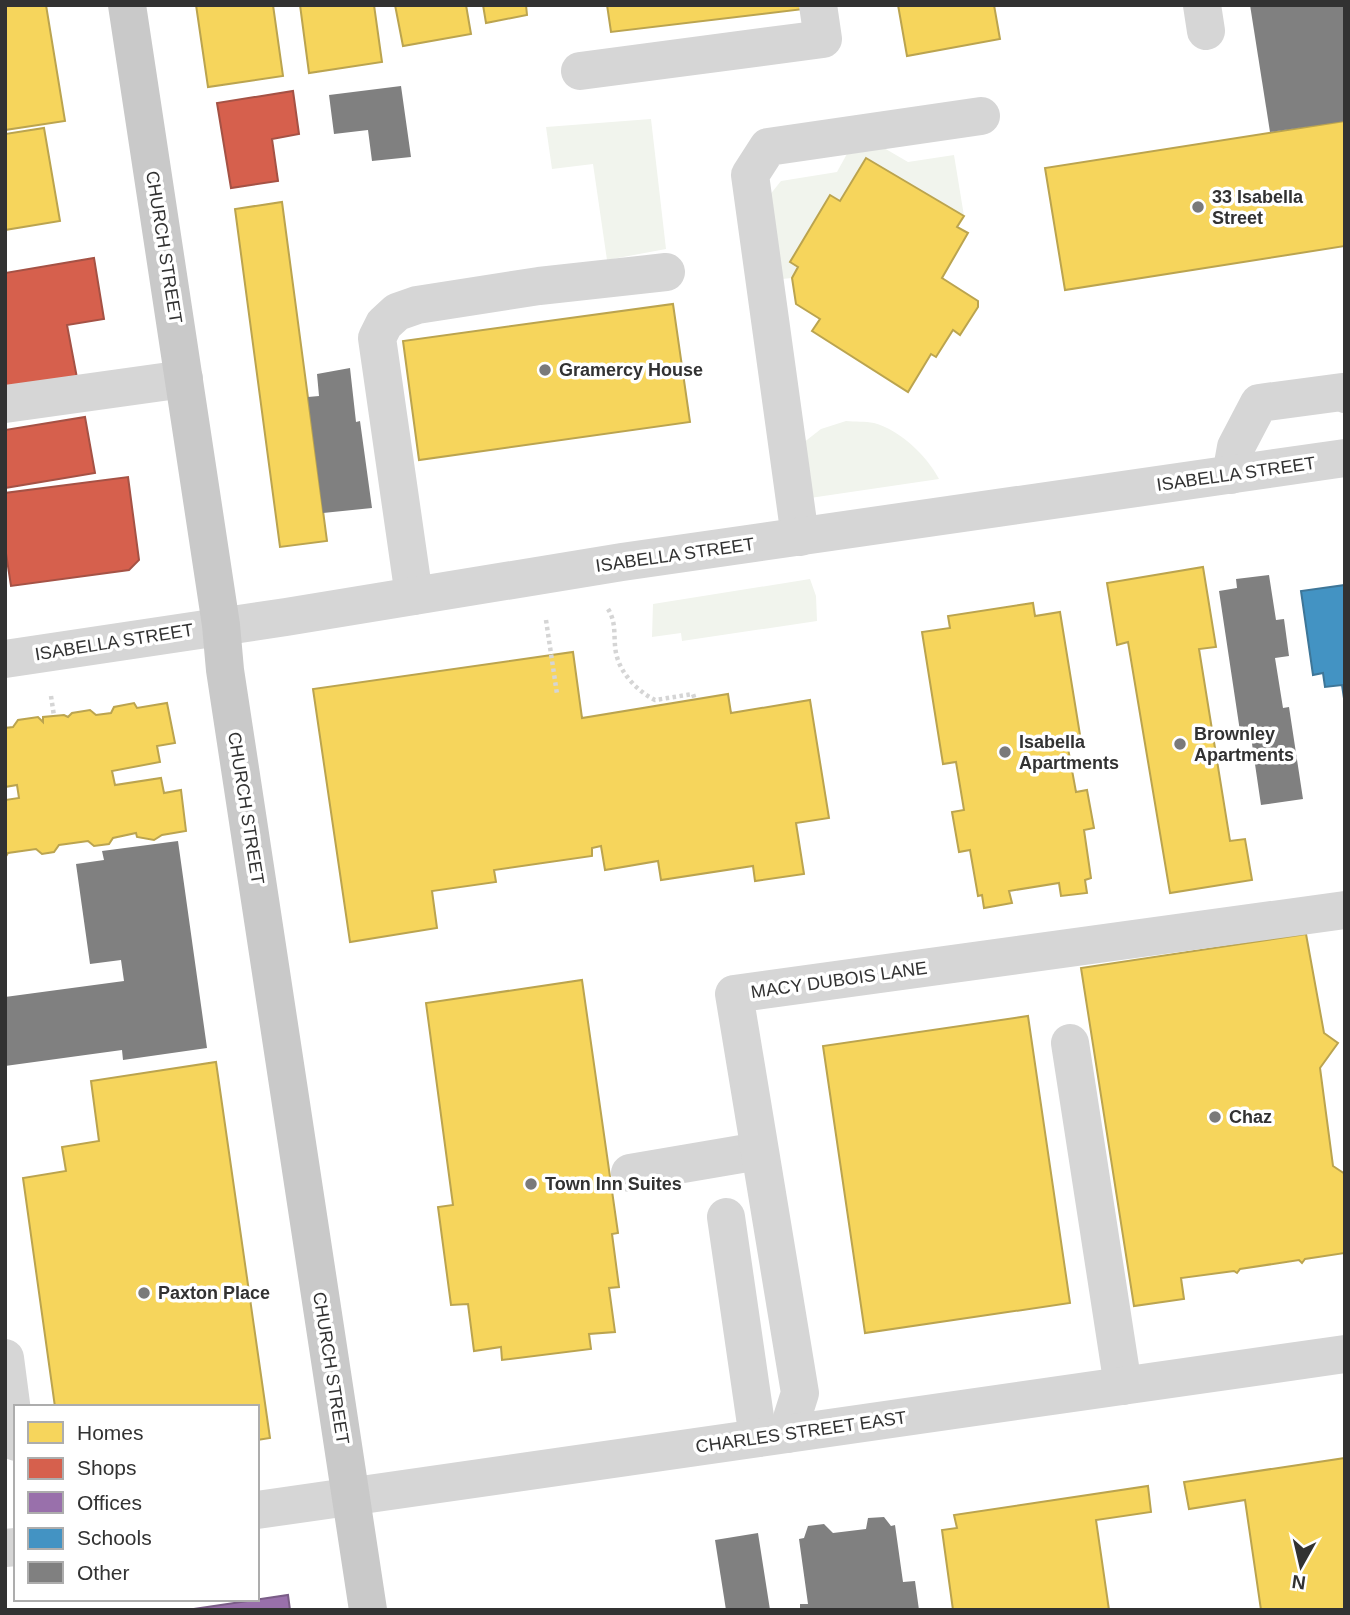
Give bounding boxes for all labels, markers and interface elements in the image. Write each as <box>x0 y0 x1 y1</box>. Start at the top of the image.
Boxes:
street label: CHURCH STREET <box>142 169 186 325</box>
place label: 33 Isabella Street <box>1212 187 1304 228</box>
marker: 33 Isabella Street <box>1190 199 1206 215</box>
place label: Gramercy House <box>559 360 703 380</box>
marker: Gramercy House <box>537 362 553 378</box>
street label: ISABELLA STREET <box>1155 453 1317 495</box>
street label: ISABELLA STREET <box>594 534 756 576</box>
street label: ISABELLA STREET <box>33 620 195 664</box>
place label: Brownley Apartments <box>1194 724 1294 765</box>
street label: CHURCH STREET <box>224 730 268 886</box>
place label: Isabella Apartments <box>1019 732 1119 773</box>
marker: Brownley Apartments <box>1172 736 1188 752</box>
marker: Isabella Apartments <box>997 744 1013 760</box>
street label: MACY DUBOIS LANE <box>750 958 928 1002</box>
place label: Chaz <box>1229 1107 1272 1127</box>
marker: Chaz <box>1207 1109 1223 1125</box>
place label: Town Inn Suites <box>545 1174 682 1194</box>
marker: Town Inn Suites <box>523 1176 539 1192</box>
place label: Paxton Place <box>158 1283 270 1303</box>
marker: Paxton Place <box>136 1285 152 1301</box>
street label: CHURCH STREET <box>309 1290 353 1446</box>
legend <box>14 1405 259 1601</box>
street label: CHARLES STREET EAST <box>694 1407 908 1457</box>
text: Homes <box>77 1421 144 1444</box>
text: Shops <box>77 1456 137 1479</box>
text: Offices <box>77 1491 142 1514</box>
text: Schools <box>77 1526 152 1549</box>
north arrow <box>1266 1531 1336 1601</box>
text: Other <box>77 1561 130 1584</box>
text: N <box>1290 1571 1307 1594</box>

